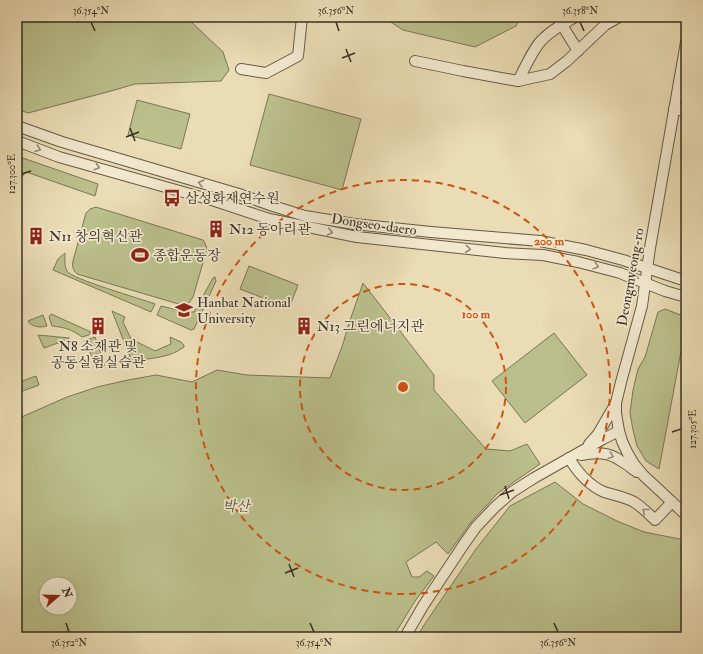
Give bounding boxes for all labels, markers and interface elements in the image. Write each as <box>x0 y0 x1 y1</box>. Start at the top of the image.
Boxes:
text: 36.354°N <box>73 5 109 17</box>
text: 36.356°N <box>318 5 354 17</box>
text: 36.358°N <box>562 5 598 17</box>
one-way arrow <box>35 144 42 153</box>
text: 127.300°E <box>6 154 18 194</box>
one-way arrow <box>93 162 100 171</box>
one-way arrow <box>198 179 205 188</box>
bus stop icon: 삼성화재연수원 <box>162 188 182 208</box>
place label: 삼성화재연수원 <box>185 190 280 207</box>
street label: Dongseo-daero <box>330 210 418 239</box>
building icon: N12 동아리관 <box>206 219 226 239</box>
place label: N12 동아리관 <box>229 221 311 238</box>
building icon: N11 창의혁신관 <box>26 226 46 246</box>
street label: Deongmyeong-ro <box>613 226 649 328</box>
place label: N11 창의혁신관 <box>49 228 143 245</box>
one-way arrow <box>327 228 333 236</box>
text: 200 m <box>534 234 565 249</box>
one-way arrow <box>465 244 471 253</box>
sports icon: 종합운동장 <box>130 245 150 265</box>
place label: 종합운동장 <box>153 247 221 264</box>
one-way arrow <box>593 262 600 270</box>
place label: Hanbat National University <box>197 294 291 328</box>
school or university icon: Hanbat National University <box>174 300 194 320</box>
text: 100 m <box>462 307 491 322</box>
building icon: N8 소재관 및 공동실험실습관 <box>88 316 108 336</box>
building icon: N13 그린에너지관 <box>294 316 314 336</box>
place label: N13 그린에너지관 <box>317 318 424 335</box>
place label: N8 소재관 및 공동실험실습관 <box>51 338 146 371</box>
centre of rings <box>396 380 410 394</box>
text: 127.305°E <box>687 409 699 449</box>
one-way arrow <box>607 451 614 459</box>
park label: 박산 <box>222 498 252 515</box>
one-way arrow <box>642 508 649 515</box>
north arrow <box>38 576 78 616</box>
text: N <box>59 585 75 601</box>
text: 36.352°N <box>51 637 87 649</box>
text: 36.354°N <box>296 637 332 649</box>
text: 36.356°N <box>540 637 576 649</box>

